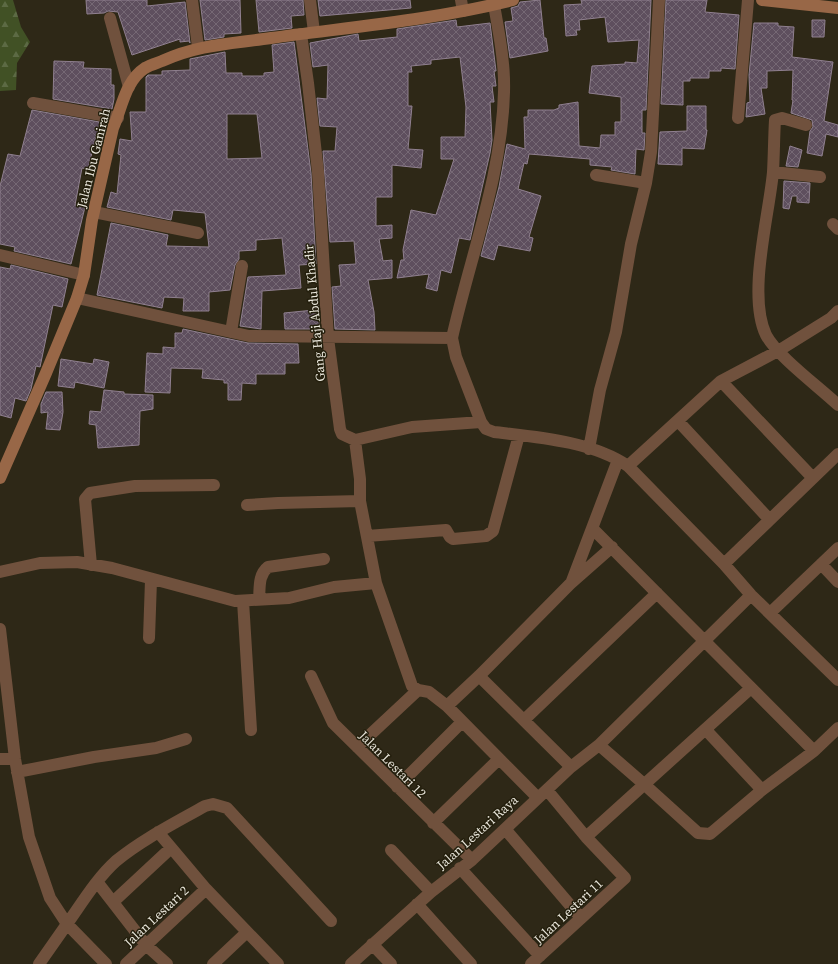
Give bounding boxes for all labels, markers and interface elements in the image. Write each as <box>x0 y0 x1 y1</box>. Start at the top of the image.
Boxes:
street label: Jalan Ibu Ganirah <box>73 106 114 211</box>
street label: Gang Haji Abdul Khadir <box>300 243 329 382</box>
street label: Jalan Lestari 12 <box>355 726 430 802</box>
street label: Jalan Lestari Raya <box>432 791 522 874</box>
street label: Jalan Lestari 11 <box>529 875 607 948</box>
street label: Jalan Lestari 2 <box>120 882 192 951</box>

